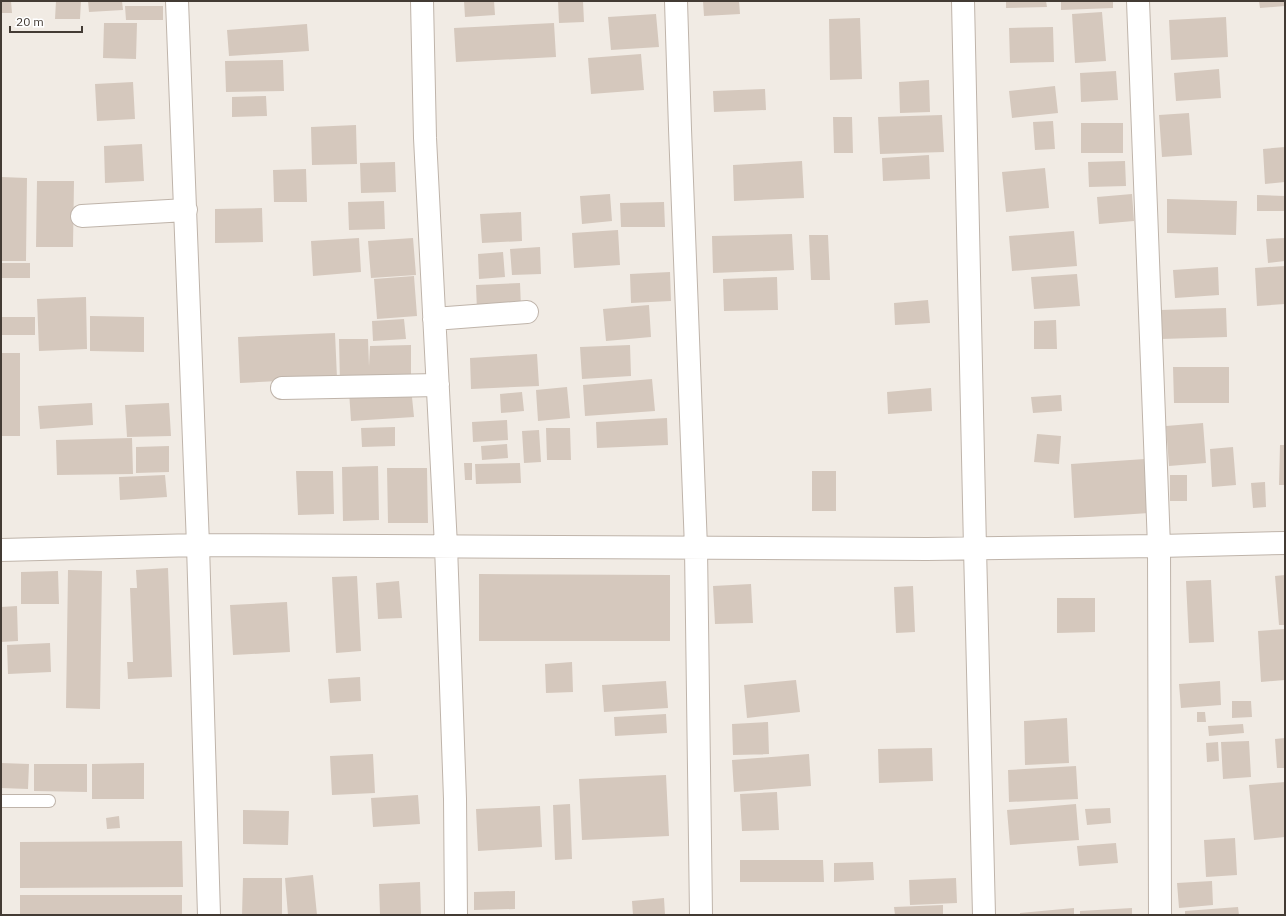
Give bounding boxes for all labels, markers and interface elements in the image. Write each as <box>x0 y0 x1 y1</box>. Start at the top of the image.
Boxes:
scale bar <box>10 8 82 34</box>
text: 20 m <box>16 14 44 29</box>

